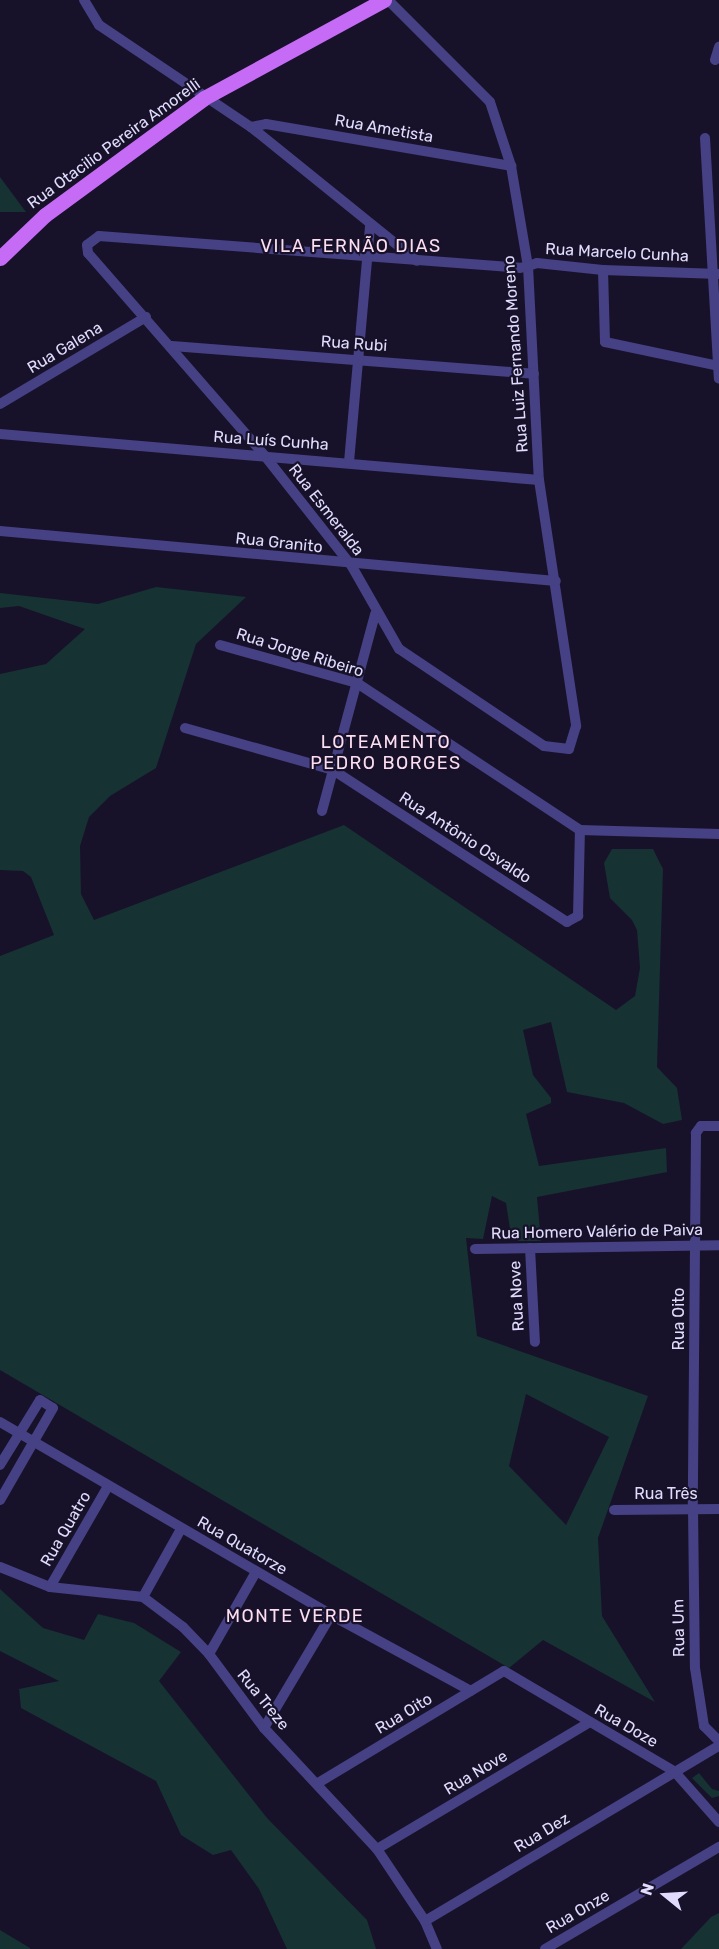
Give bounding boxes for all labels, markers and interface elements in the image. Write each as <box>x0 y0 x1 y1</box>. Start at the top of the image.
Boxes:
street label: Rua Otacilio Pereira Amorelli <box>24 75 204 213</box>
street label: Rua Ametista <box>333 111 435 147</box>
district label: VILA FERNÃO DIAS <box>260 235 442 257</box>
street label: Rua Marcelo Cunha <box>545 240 689 266</box>
street label: Rua Luiz Fernando Moreno <box>500 255 532 453</box>
street label: Rua Galena <box>24 318 106 378</box>
street label: Rua Rubi <box>320 332 388 356</box>
street label: Rua Luís Cunha <box>213 427 329 455</box>
street label: Rua Esmeralda <box>284 460 368 560</box>
street label: Rua Granito <box>234 529 324 557</box>
street label: Rua Jorge Ribeiro <box>234 624 366 682</box>
district label: LOTEAMENTO PEDRO BORGES <box>310 732 462 774</box>
street label: Rua Antônio Osvaldo <box>395 788 535 888</box>
street label: Rua Homero Valério de Paiva <box>491 1221 703 1243</box>
street label: Rua Nove <box>506 1260 528 1332</box>
street label: Rua Oito <box>669 1287 689 1351</box>
street label: Rua Três <box>634 1484 698 1504</box>
street label: Rua Quatro <box>37 1488 95 1570</box>
street label: Rua Quatorze <box>194 1513 290 1579</box>
street label: Rua Um <box>669 1599 689 1657</box>
district label: MONTE VERDE <box>225 1605 365 1627</box>
street label: Rua Treze <box>233 1666 293 1734</box>
street label: Rua Oito <box>372 1690 436 1738</box>
street label: Rua Doze <box>591 1700 661 1752</box>
street label: Rua Nove <box>441 1747 511 1799</box>
street label: Rua Dez <box>511 1809 573 1857</box>
north arrow <box>635 1865 695 1925</box>
text: N <box>637 1881 658 1898</box>
street label: Rua Onze <box>543 1886 613 1938</box>

